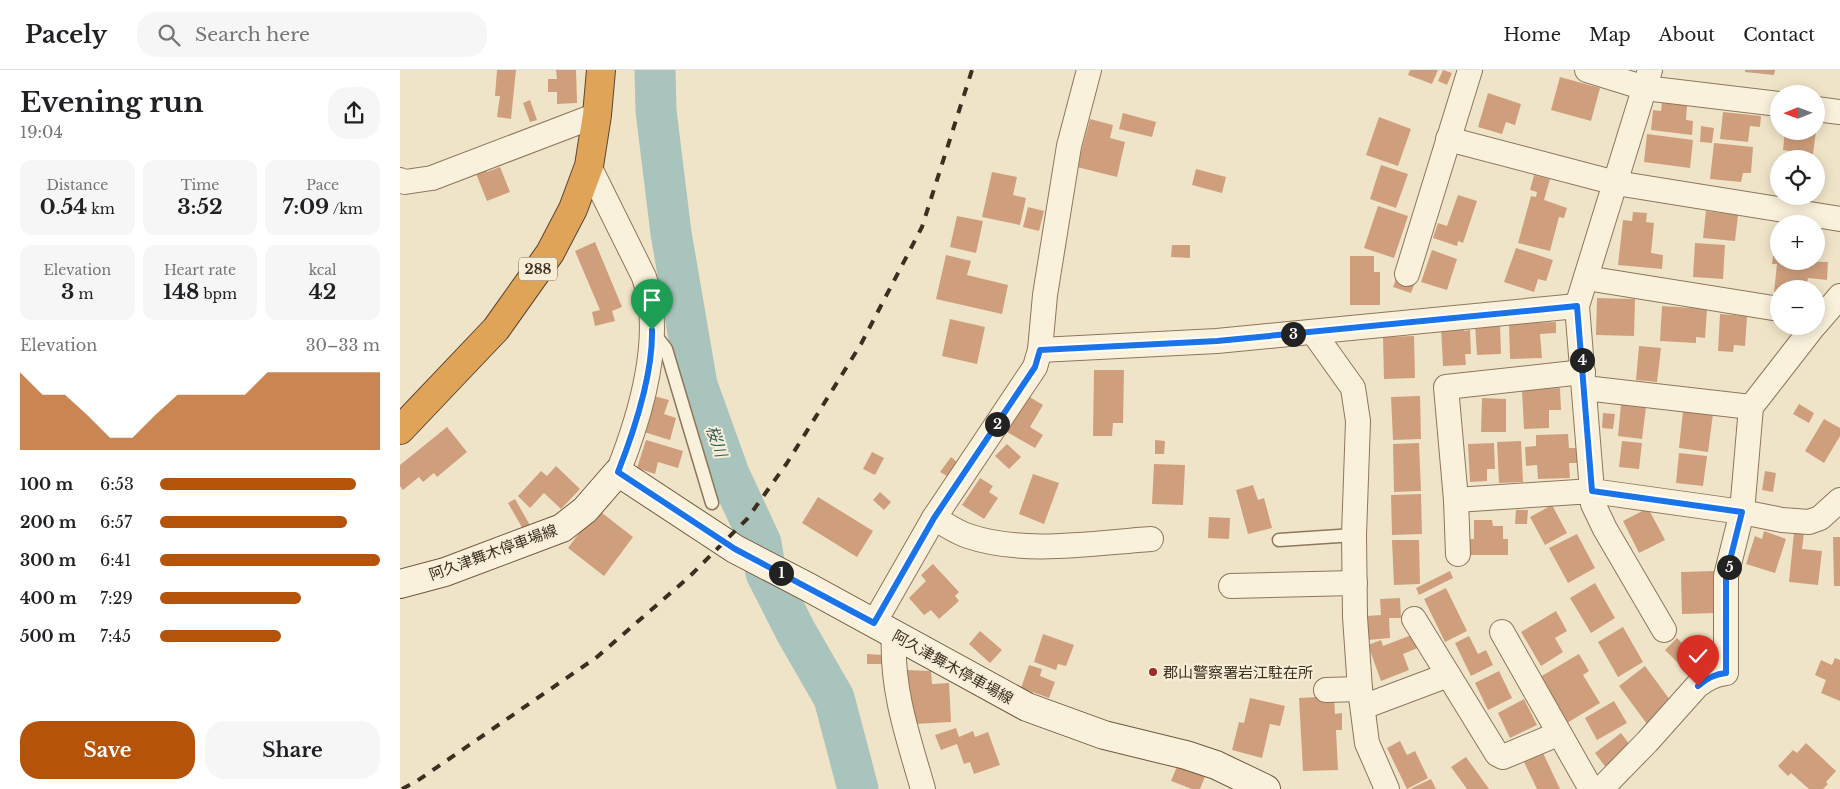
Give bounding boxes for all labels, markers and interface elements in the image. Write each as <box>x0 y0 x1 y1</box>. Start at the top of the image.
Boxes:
search box <box>137 12 487 57</box>
text: Pacely <box>25 20 107 49</box>
icon: search <box>155 21 183 49</box>
text: Search here <box>195 23 310 46</box>
text: Home <box>1503 24 1561 46</box>
text: Map <box>1589 24 1631 46</box>
text: About <box>1659 24 1715 46</box>
text: Contact <box>1743 24 1815 46</box>
text: Evening run <box>20 85 204 120</box>
north arrow <box>1770 85 1825 140</box>
map controls <box>1770 85 1825 335</box>
button: share <box>328 87 380 139</box>
text: 19:04 <box>20 122 63 142</box>
button: locate <box>1770 150 1825 205</box>
text: Distance <box>46 176 108 194</box>
text: Time <box>181 176 219 194</box>
text: Pace <box>306 176 339 194</box>
text: 0.54 <box>40 194 87 220</box>
text: 3:52 <box>177 194 223 220</box>
text: 7:09 <box>282 194 329 220</box>
text: km <box>87 200 115 218</box>
text: /km <box>329 200 363 218</box>
button: + <box>1770 215 1825 270</box>
road number: 288 <box>519 258 557 280</box>
text: Elevation <box>44 261 111 279</box>
text: Heart rate <box>164 261 236 279</box>
text: kcal <box>309 261 337 279</box>
text: 3 <box>61 279 75 305</box>
text: 148 <box>163 279 199 305</box>
text: 42 <box>309 279 336 305</box>
pin <box>631 279 673 330</box>
button: − <box>1770 280 1825 335</box>
text: m <box>75 285 94 303</box>
text: bpm <box>199 285 237 303</box>
icon: arrive <box>638 286 666 314</box>
pin: 3 <box>1280 322 1306 346</box>
text: 3 <box>1289 325 1298 343</box>
text: Elevation <box>20 335 97 355</box>
text: 30–33 m <box>306 335 380 355</box>
pin: 4 <box>1570 348 1594 372</box>
text: 4 <box>1578 351 1587 369</box>
pin: 2 <box>984 412 1010 436</box>
text: 2 <box>993 415 1002 433</box>
water label: 桜川 <box>702 423 732 461</box>
text: 100 m <box>20 474 73 494</box>
text: 6:53 <box>100 474 134 494</box>
text: 200 m <box>20 512 77 532</box>
text: 6:57 <box>100 512 132 532</box>
street label: 阿久津舞木停車場線 <box>426 520 560 584</box>
text: 300 m <box>20 550 76 570</box>
text: 6:41 <box>100 550 131 570</box>
pin: 5 <box>1716 554 1742 580</box>
text: 5 <box>1725 558 1734 576</box>
pin: 1 <box>768 560 794 586</box>
text: 1 <box>778 564 785 582</box>
text: 400 m <box>20 588 77 608</box>
text: 7:29 <box>100 588 133 608</box>
text: 500 m <box>20 626 76 646</box>
text: 7:45 <box>100 626 131 646</box>
street label: 阿久津舞木停車場線 <box>889 626 1017 708</box>
pin <box>1677 635 1719 686</box>
icon: check <box>1684 642 1712 670</box>
place label: 郡山警察署岩江駐在所 <box>1163 663 1313 682</box>
marker: 郡山警察署岩江駐在所 <box>1147 666 1159 678</box>
button: Save <box>20 721 195 779</box>
button: Share <box>205 721 380 779</box>

